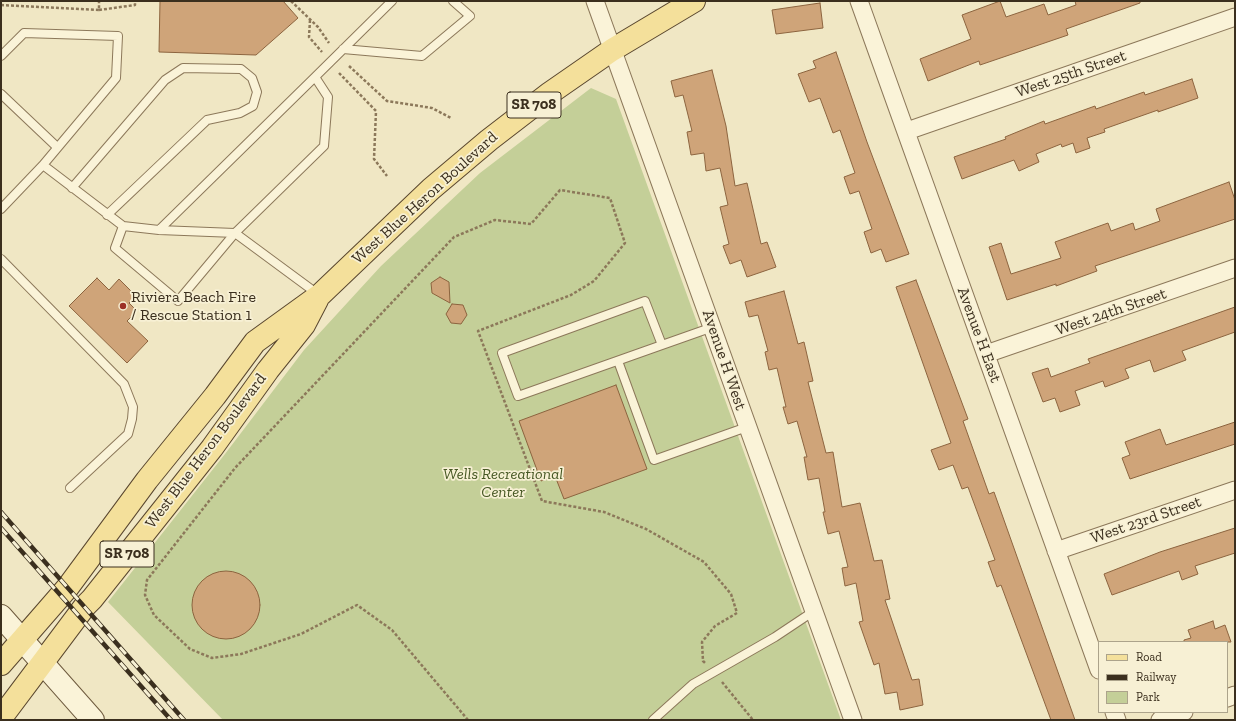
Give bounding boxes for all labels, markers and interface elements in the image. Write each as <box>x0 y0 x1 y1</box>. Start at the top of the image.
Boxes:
street label: West 25th Street <box>1013 46 1129 102</box>
road number: SR 708 <box>507 92 561 118</box>
street label: West Blue Heron Boulevard <box>348 128 502 268</box>
street label: West 24th Street <box>1053 284 1169 340</box>
street label: Avenue H East <box>953 285 1005 385</box>
place label: Riviera Beach Fire / Rescue Station 1 <box>131 287 256 325</box>
marker: Riviera Beach Fire / Rescue Station 1 <box>118 301 128 311</box>
street label: Avenue H West <box>698 307 750 413</box>
street label: West Blue Heron Boulevard <box>141 370 271 532</box>
park label: Wells Recreational Center <box>443 464 563 502</box>
street label: West 23rd Street <box>1088 492 1204 548</box>
road number: SR 708 <box>100 541 154 567</box>
legend <box>1098 641 1228 713</box>
text: Road <box>1136 650 1162 664</box>
text: Railway <box>1136 670 1177 684</box>
text: Park <box>1136 690 1160 704</box>

